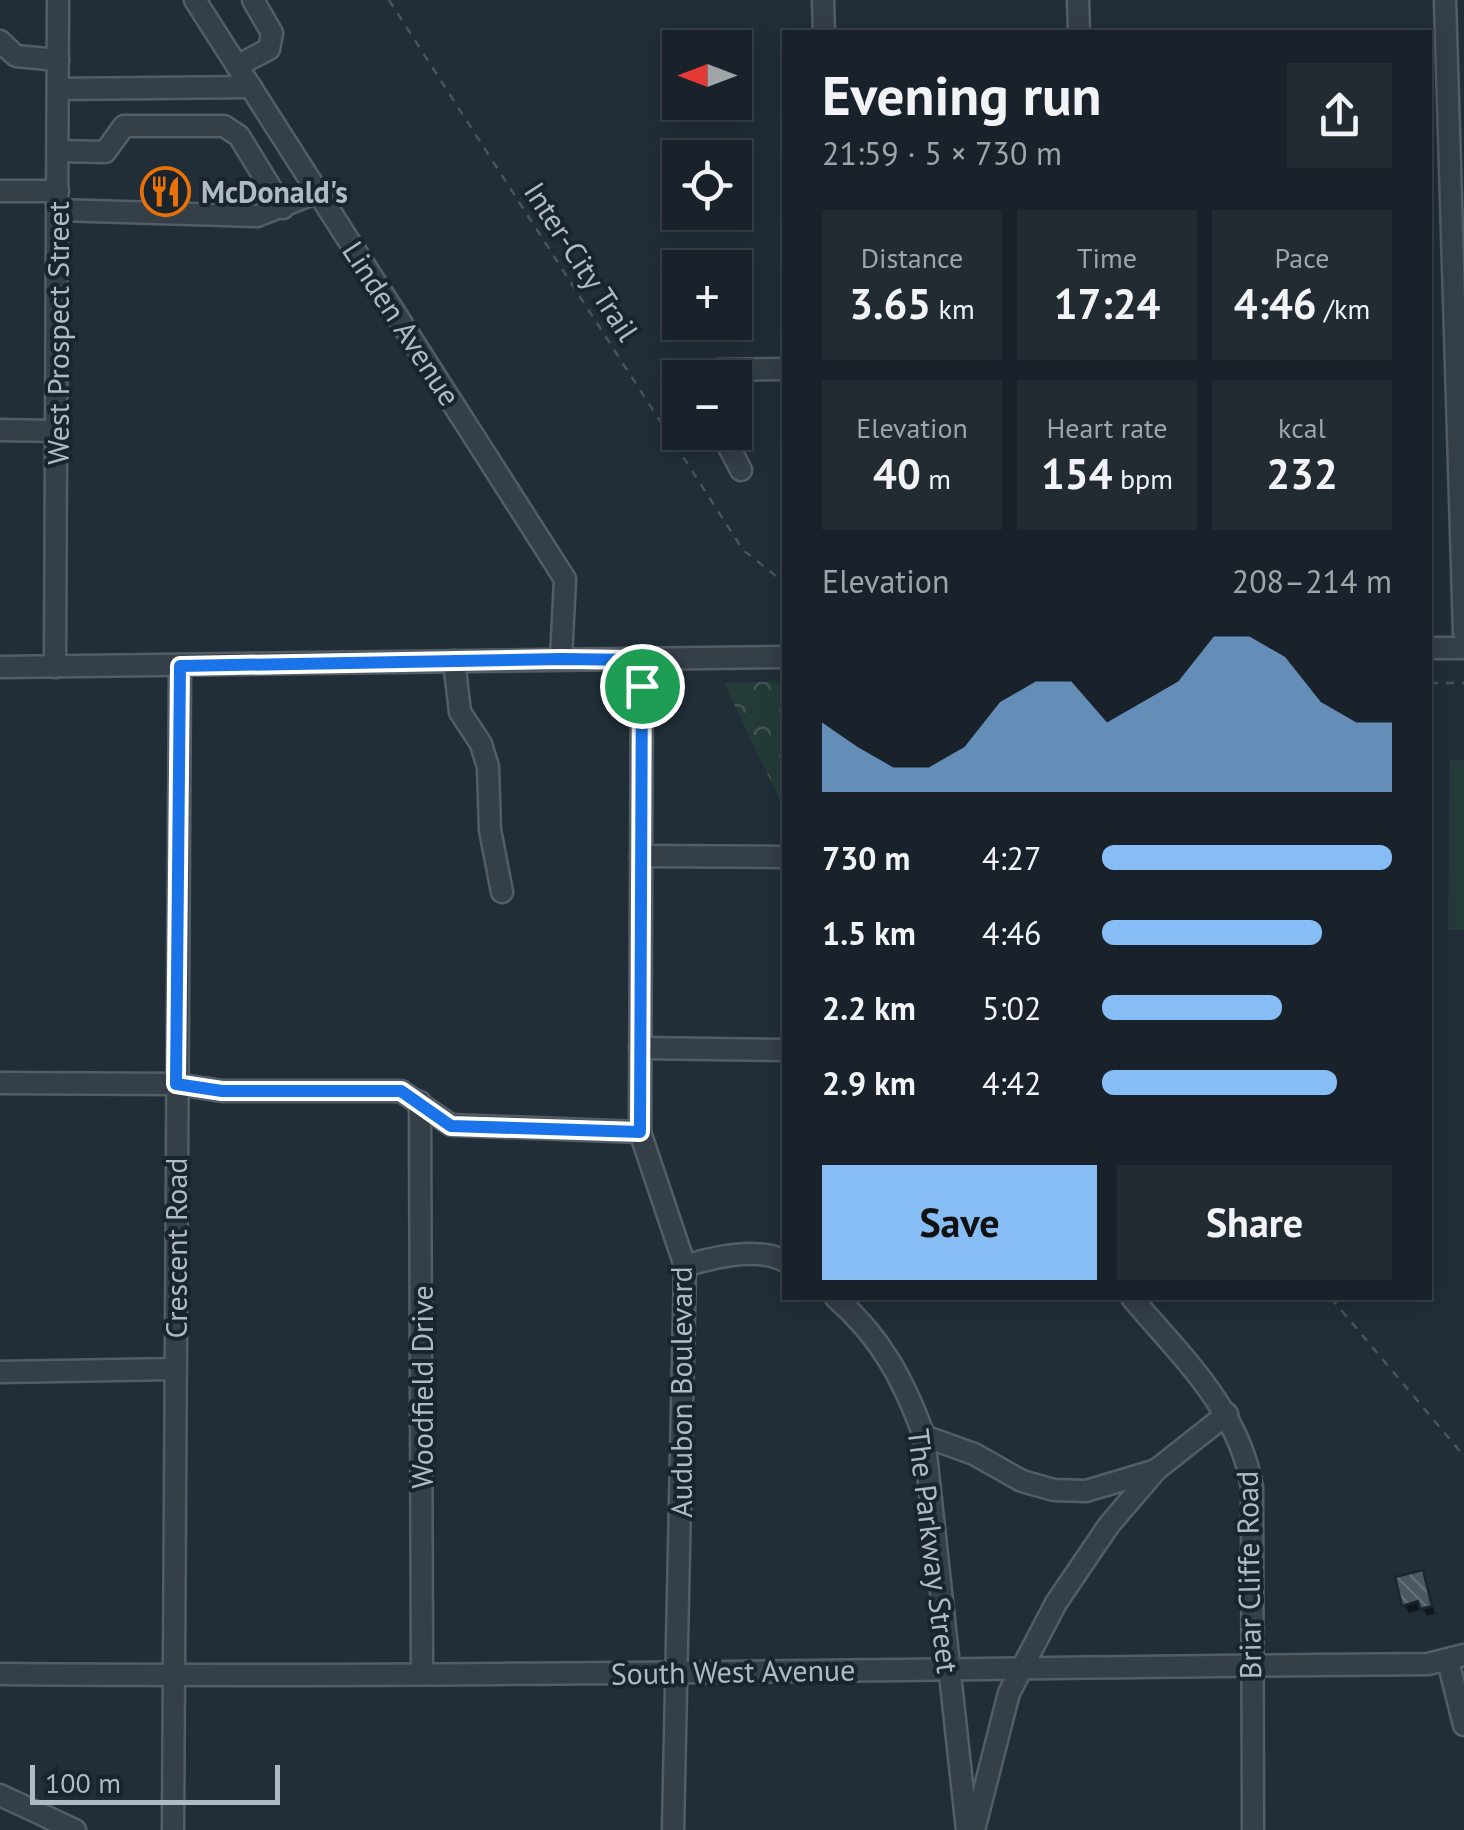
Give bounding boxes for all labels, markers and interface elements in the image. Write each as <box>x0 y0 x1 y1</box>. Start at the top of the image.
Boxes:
north arrow <box>662 30 752 120</box>
map controls <box>662 30 752 450</box>
text: Evening run <box>822 59 1102 130</box>
button: share <box>1287 63 1392 168</box>
text: 21:59 · 5 × 730 m <box>822 132 1062 174</box>
button: locate <box>662 140 752 230</box>
restaurant icon: McDonald's <box>140 165 192 217</box>
place label: McDonald's <box>201 172 348 211</box>
street label: Inter-City Trail <box>516 174 648 348</box>
street label: West Prospect Street <box>38 201 77 465</box>
street label: Linden Avenue <box>334 233 470 413</box>
text: Distance <box>861 239 963 276</box>
text: Time <box>1077 239 1137 276</box>
text: Pace <box>1275 239 1329 276</box>
button: + <box>662 250 752 340</box>
text: 3.65 <box>849 276 931 331</box>
text: 17:24 <box>1054 276 1160 331</box>
text: 4:46 <box>1234 276 1317 331</box>
text: km <box>931 290 975 327</box>
text: /km <box>1317 290 1370 327</box>
button: − <box>662 360 752 450</box>
text: Elevation <box>856 409 968 446</box>
text: Heart rate <box>1046 409 1168 446</box>
text: kcal <box>1278 409 1326 446</box>
text: 40 <box>873 446 921 501</box>
text: 154 <box>1041 446 1112 501</box>
text: 232 <box>1266 446 1338 501</box>
text: m <box>921 460 951 497</box>
text: bpm <box>1112 460 1173 497</box>
text: Elevation <box>822 560 949 602</box>
text: 208–214 m <box>1232 560 1392 602</box>
pin <box>600 644 685 729</box>
icon: arrive <box>615 659 670 714</box>
text: 730 m <box>822 837 910 879</box>
text: 4:27 <box>982 837 1041 879</box>
text: 1.5 km <box>822 912 916 954</box>
text: 4:46 <box>982 912 1041 954</box>
text: 2.2 km <box>822 987 916 1029</box>
text: 5:02 <box>982 987 1041 1029</box>
text: 2.9 km <box>822 1062 916 1104</box>
text: 4:42 <box>982 1062 1041 1104</box>
street label: Crescent Road <box>156 1158 195 1338</box>
button: Save <box>822 1165 1097 1280</box>
button: Share <box>1117 1165 1392 1280</box>
street label: Audubon Boulevard <box>661 1266 700 1518</box>
street label: Woodfield Drive <box>402 1285 441 1489</box>
street label: The Parkway Street <box>900 1427 968 1675</box>
street label: Briar Cliffe Road <box>1227 1470 1269 1680</box>
street label: South West Avenue <box>610 1649 856 1693</box>
scale bar <box>30 1760 280 1804</box>
text: 100 m <box>45 1764 121 1801</box>

